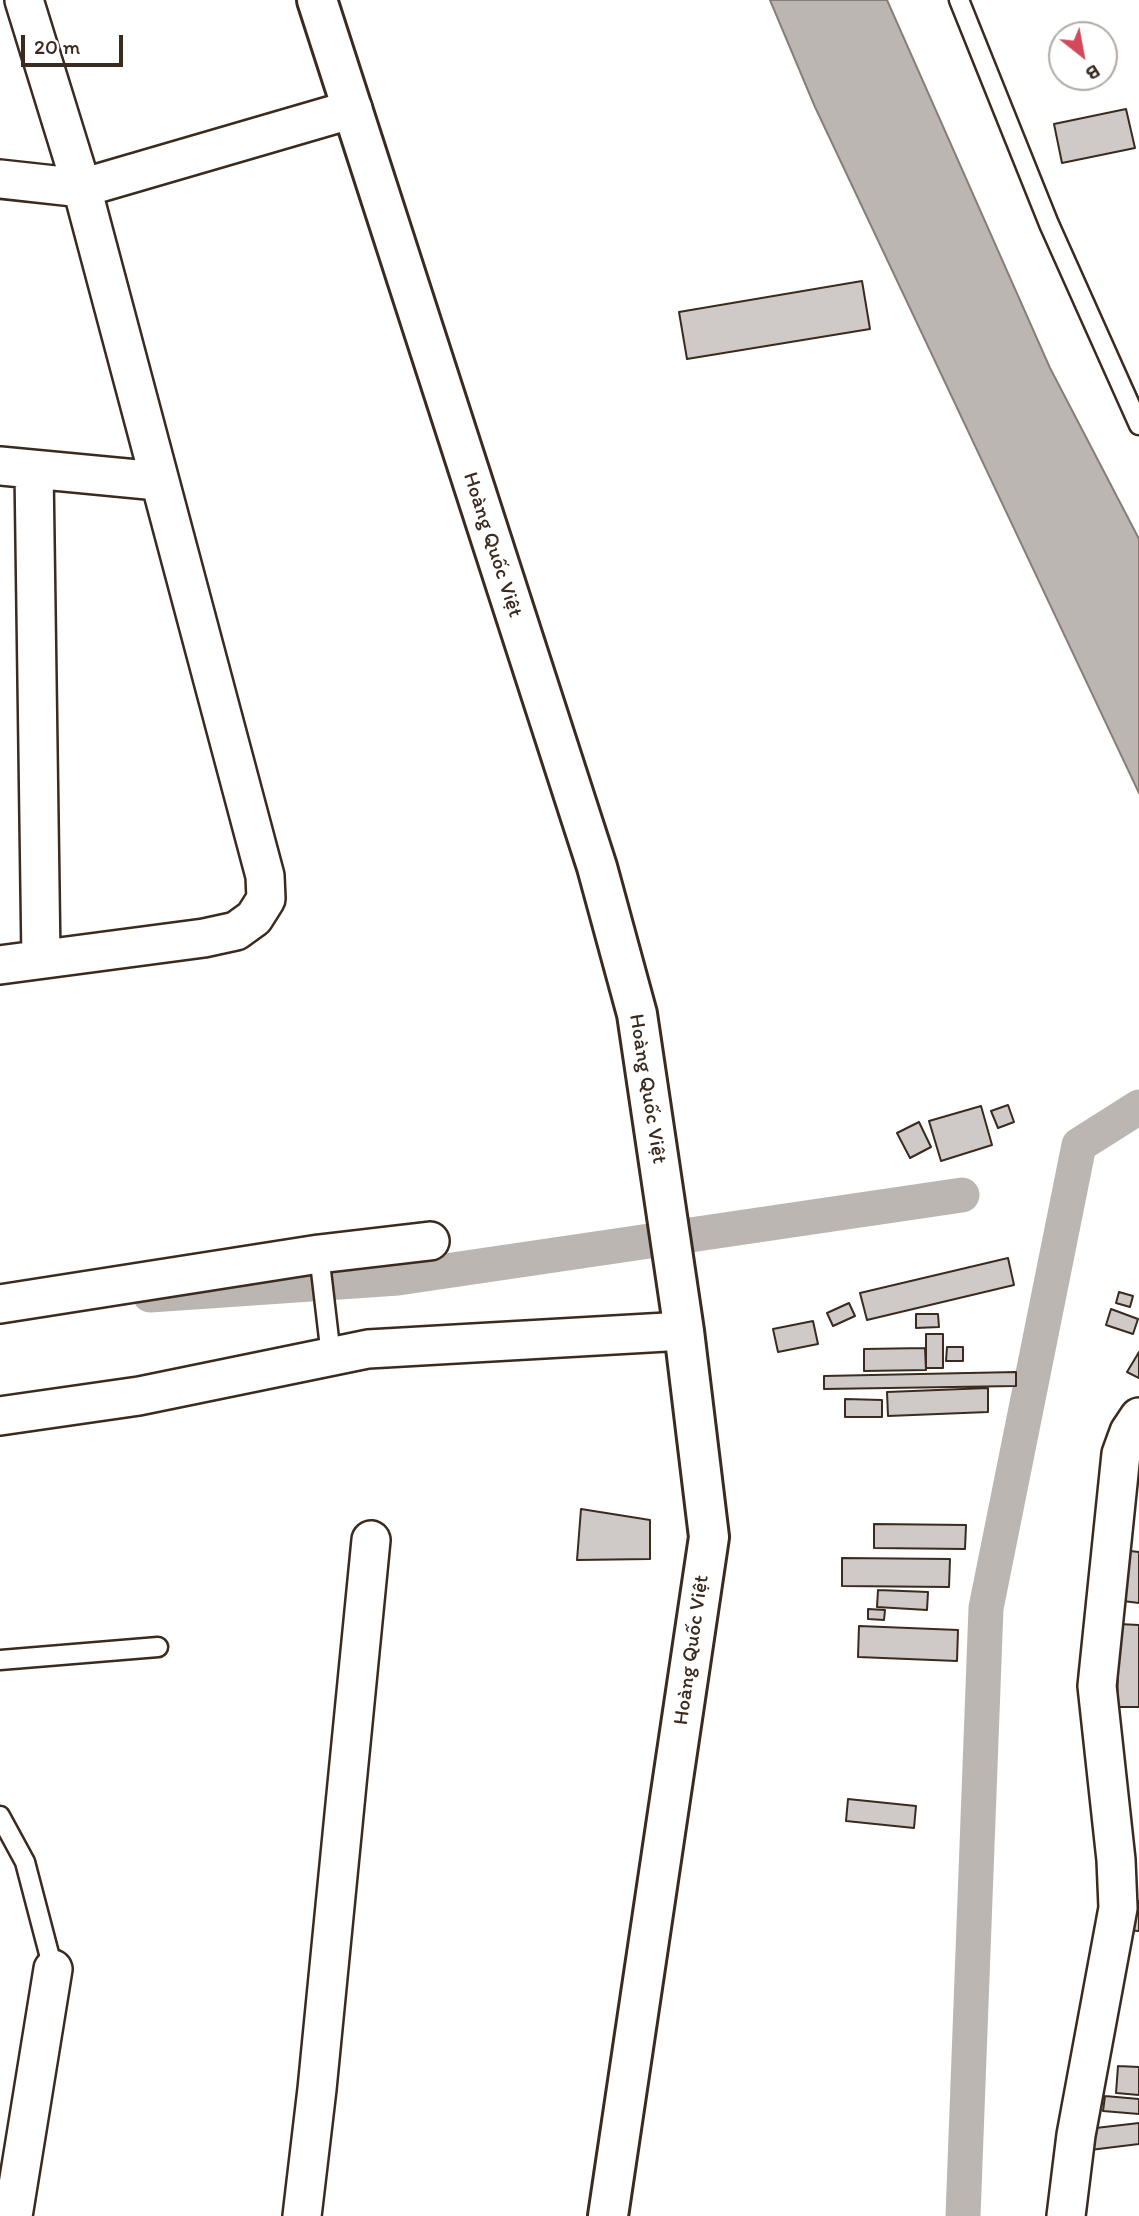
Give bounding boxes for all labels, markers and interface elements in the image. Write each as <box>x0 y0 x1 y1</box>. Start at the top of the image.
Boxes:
scale bar <box>24 21 126 65</box>
north arrow <box>1048 21 1118 91</box>
text: 20 m <box>34 34 80 59</box>
text: B <box>1082 60 1104 86</box>
street label: Hoàng Quốc Việt <box>457 469 527 621</box>
street label: Hoàng Quốc Việt <box>623 1012 671 1166</box>
street label: Hoàng Quốc Việt <box>669 1573 715 1727</box>

